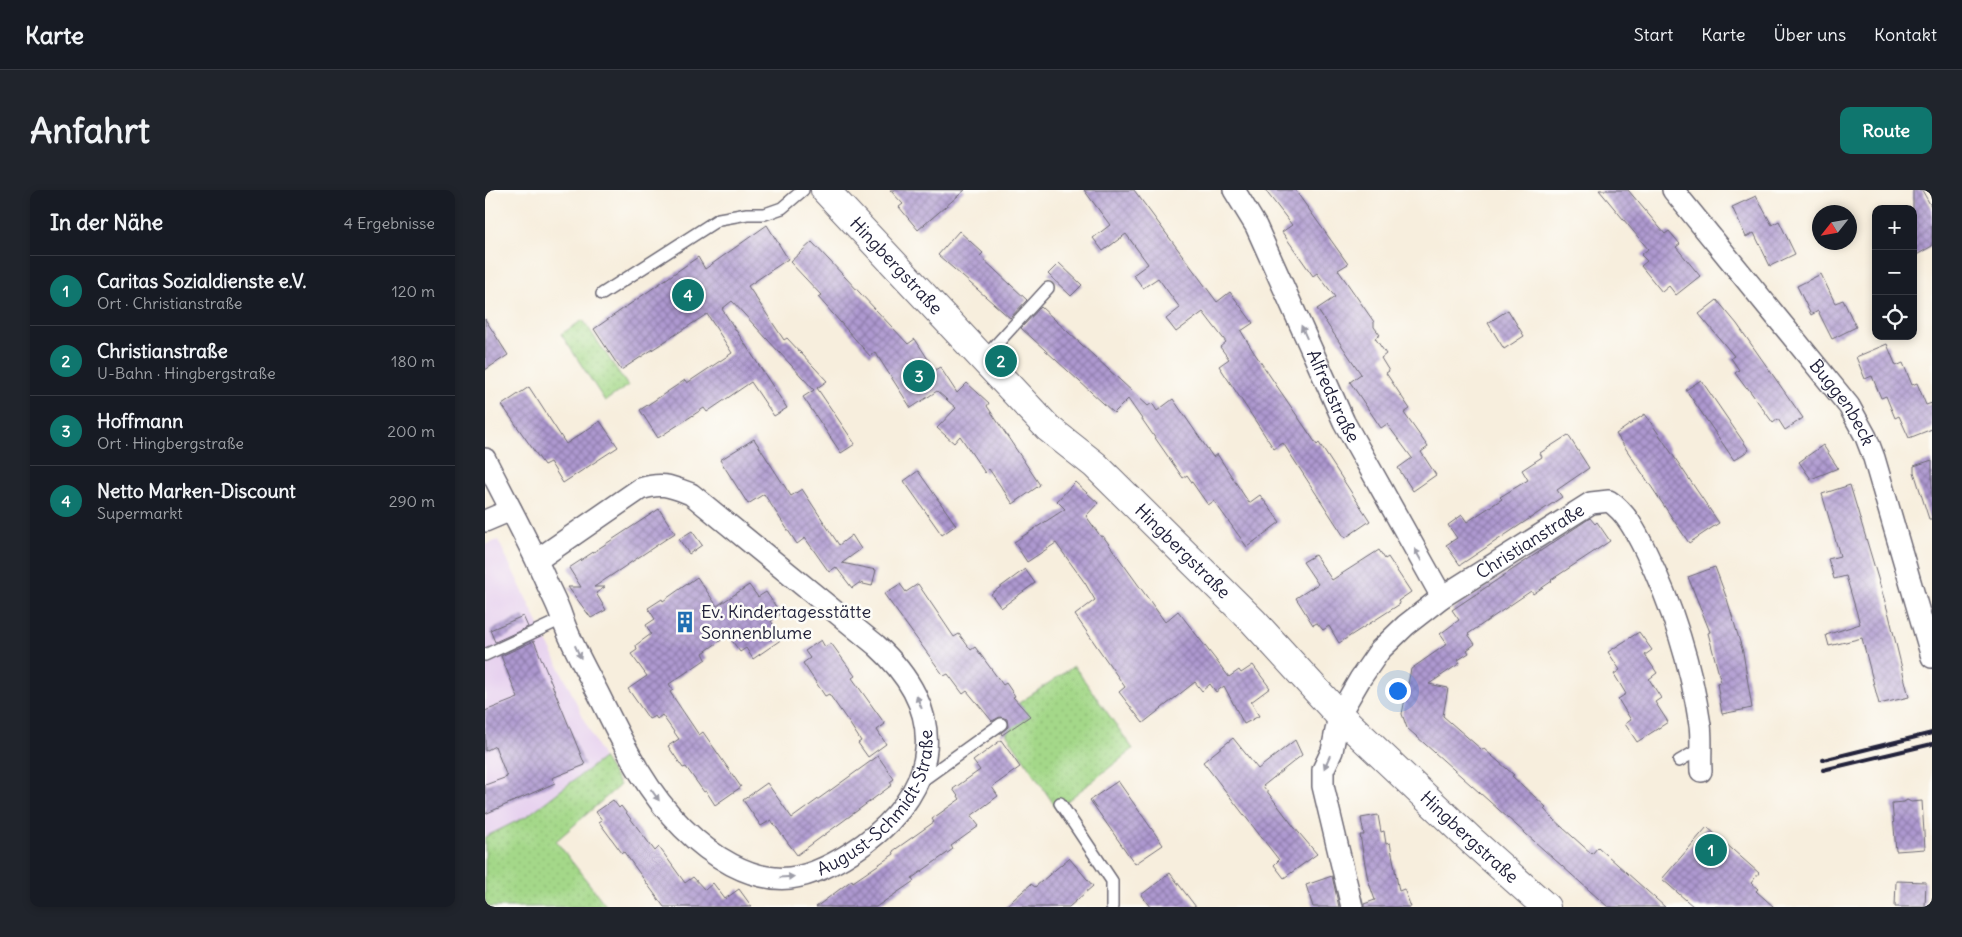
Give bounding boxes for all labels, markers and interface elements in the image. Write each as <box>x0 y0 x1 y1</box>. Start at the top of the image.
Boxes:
text: Karte <box>25 20 84 50</box>
text: Start <box>1634 23 1673 46</box>
text: Karte <box>1701 23 1746 46</box>
text: Über uns <box>1774 23 1846 46</box>
text: Kontakt <box>1874 23 1937 46</box>
button: Route <box>1840 107 1932 154</box>
text: Anfahrt <box>30 108 150 152</box>
north arrow <box>1812 205 1857 250</box>
map controls <box>1872 205 1917 340</box>
button: + <box>1872 205 1917 250</box>
text: In der Nähe <box>50 209 163 236</box>
street label: Hingbergstraße <box>845 212 948 319</box>
text: 4 Ergebnisse <box>344 213 435 233</box>
button: − <box>1872 250 1917 295</box>
text: Caritas Sozialdienste e.V. <box>97 269 307 293</box>
pin: 4 <box>672 276 704 314</box>
text: 1 <box>63 281 69 301</box>
text: 120 m <box>392 281 435 301</box>
text: Ort · Christianstraße <box>97 293 243 313</box>
button: locate <box>1872 295 1917 340</box>
one-way arrow <box>1300 325 1308 340</box>
text: Christianstraße <box>97 339 228 363</box>
pin: 2 <box>985 342 1017 380</box>
street label: Alfredstraße <box>1302 346 1365 446</box>
text: 2 <box>62 351 70 371</box>
text: 180 m <box>391 351 435 371</box>
street label: Buggenbeck <box>1805 354 1880 449</box>
pin: 3 <box>903 357 935 395</box>
text: U-Bahn · Hingbergstraße <box>97 363 276 383</box>
text: Hoffmann <box>97 409 183 433</box>
text: 3 <box>61 421 71 441</box>
text: 200 m <box>387 421 435 441</box>
text: Ort · Hingbergstraße <box>97 433 244 453</box>
text: Netto Marken-Discount <box>97 479 296 503</box>
text: 4 <box>61 491 71 511</box>
text: 290 m <box>389 491 435 511</box>
street label: Christianstraße <box>1471 498 1588 584</box>
street label: Hingbergstraße <box>1130 499 1236 603</box>
text: Supermarkt <box>97 503 183 523</box>
one-way arrow <box>1414 548 1423 561</box>
place label: Ev. Kindertagesstätte Sonnenblume <box>701 600 871 644</box>
building icon: Ev. Kindertagesstätte Sonnenblume <box>672 609 698 635</box>
one-way arrow <box>574 645 582 659</box>
your location <box>1385 678 1411 704</box>
one-way arrow <box>915 694 923 709</box>
street label: August-Schmidt-Straße <box>813 729 938 881</box>
one-way arrow <box>1323 755 1331 769</box>
street label: Hingbergstraße <box>1416 786 1523 888</box>
one-way arrow <box>650 788 660 802</box>
pin: 1 <box>1695 831 1727 869</box>
one-way arrow <box>780 872 796 880</box>

